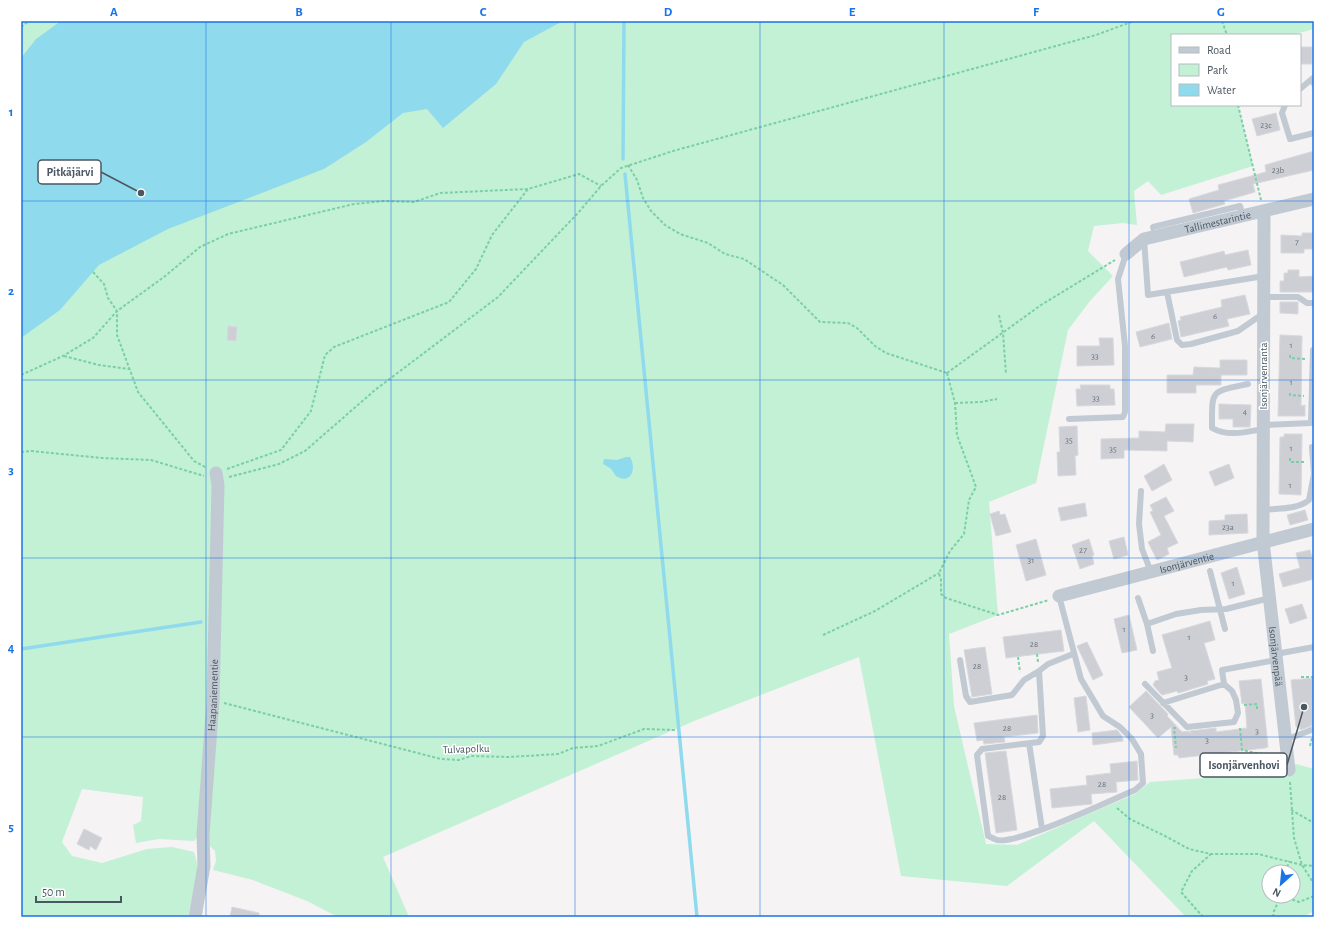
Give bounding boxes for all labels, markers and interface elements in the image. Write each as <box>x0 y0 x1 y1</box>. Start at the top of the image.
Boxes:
text: A <box>110 6 118 19</box>
text: B <box>295 6 303 19</box>
text: C <box>480 6 487 19</box>
text: D <box>664 6 673 19</box>
text: E <box>849 6 856 19</box>
text: F <box>1033 6 1040 19</box>
text: G <box>1217 6 1225 19</box>
legend <box>1171 34 1301 106</box>
text: Road <box>1207 44 1231 56</box>
text: Park <box>1207 64 1228 76</box>
text: Water <box>1207 84 1236 96</box>
text: 1 <box>9 106 13 119</box>
house number: 23c <box>1260 121 1272 130</box>
callout: Pitkäjärvi <box>38 160 101 184</box>
text: Pitkäjärvi <box>46 166 94 179</box>
house number: 23b <box>1272 166 1285 175</box>
street label: Tallimestarintie <box>1183 209 1252 235</box>
house number: 7 <box>1295 238 1299 247</box>
text: 2 <box>8 285 14 298</box>
house number: 6 <box>1213 312 1217 321</box>
house number: 6 <box>1151 332 1155 341</box>
house number: 1 <box>1289 341 1293 350</box>
street label: Isonjärvenranta <box>1258 342 1269 410</box>
house number: 33 <box>1091 352 1099 361</box>
house number: 1 <box>1289 378 1293 387</box>
house number: 33 <box>1092 394 1100 403</box>
house number: 4 <box>1243 407 1248 416</box>
house number: 35 <box>1065 436 1073 445</box>
house number: 1 <box>1289 444 1293 453</box>
house number: 35 <box>1109 445 1117 454</box>
text: 3 <box>8 464 14 477</box>
house number: 1 <box>1288 481 1292 490</box>
house number: 23a <box>1222 523 1234 532</box>
house number: 27 <box>1079 546 1087 555</box>
street label: Isonjärventie <box>1158 550 1215 575</box>
house number: 31 <box>1028 556 1034 565</box>
house number: 1 <box>1231 579 1235 588</box>
house number: 1 <box>1122 625 1126 634</box>
street label: Isonjärvenpää <box>1267 626 1285 687</box>
house number: 1 <box>1187 633 1191 642</box>
house number: 28 <box>1030 640 1038 649</box>
text: 4 <box>8 642 15 655</box>
street label: Haapaniementie <box>205 659 219 732</box>
house number: 28 <box>973 662 981 671</box>
house number: 3 <box>1184 673 1188 682</box>
house number: 3 <box>1150 711 1154 720</box>
house number: 28 <box>1003 724 1011 733</box>
house number: 3 <box>1255 727 1259 736</box>
house number: 3 <box>1205 736 1209 745</box>
street label: Tulvapolku <box>442 743 490 755</box>
callout: Isonjärvenhovi <box>1200 753 1287 777</box>
text: Isonjärvenhovi <box>1208 759 1280 772</box>
house number: 28 <box>1098 780 1106 789</box>
house number: 28 <box>998 793 1006 802</box>
text: 5 <box>8 821 14 834</box>
north arrow <box>1261 864 1301 904</box>
scale bar <box>36 878 121 904</box>
text: 50 m <box>42 886 65 898</box>
text: N <box>1271 886 1283 899</box>

